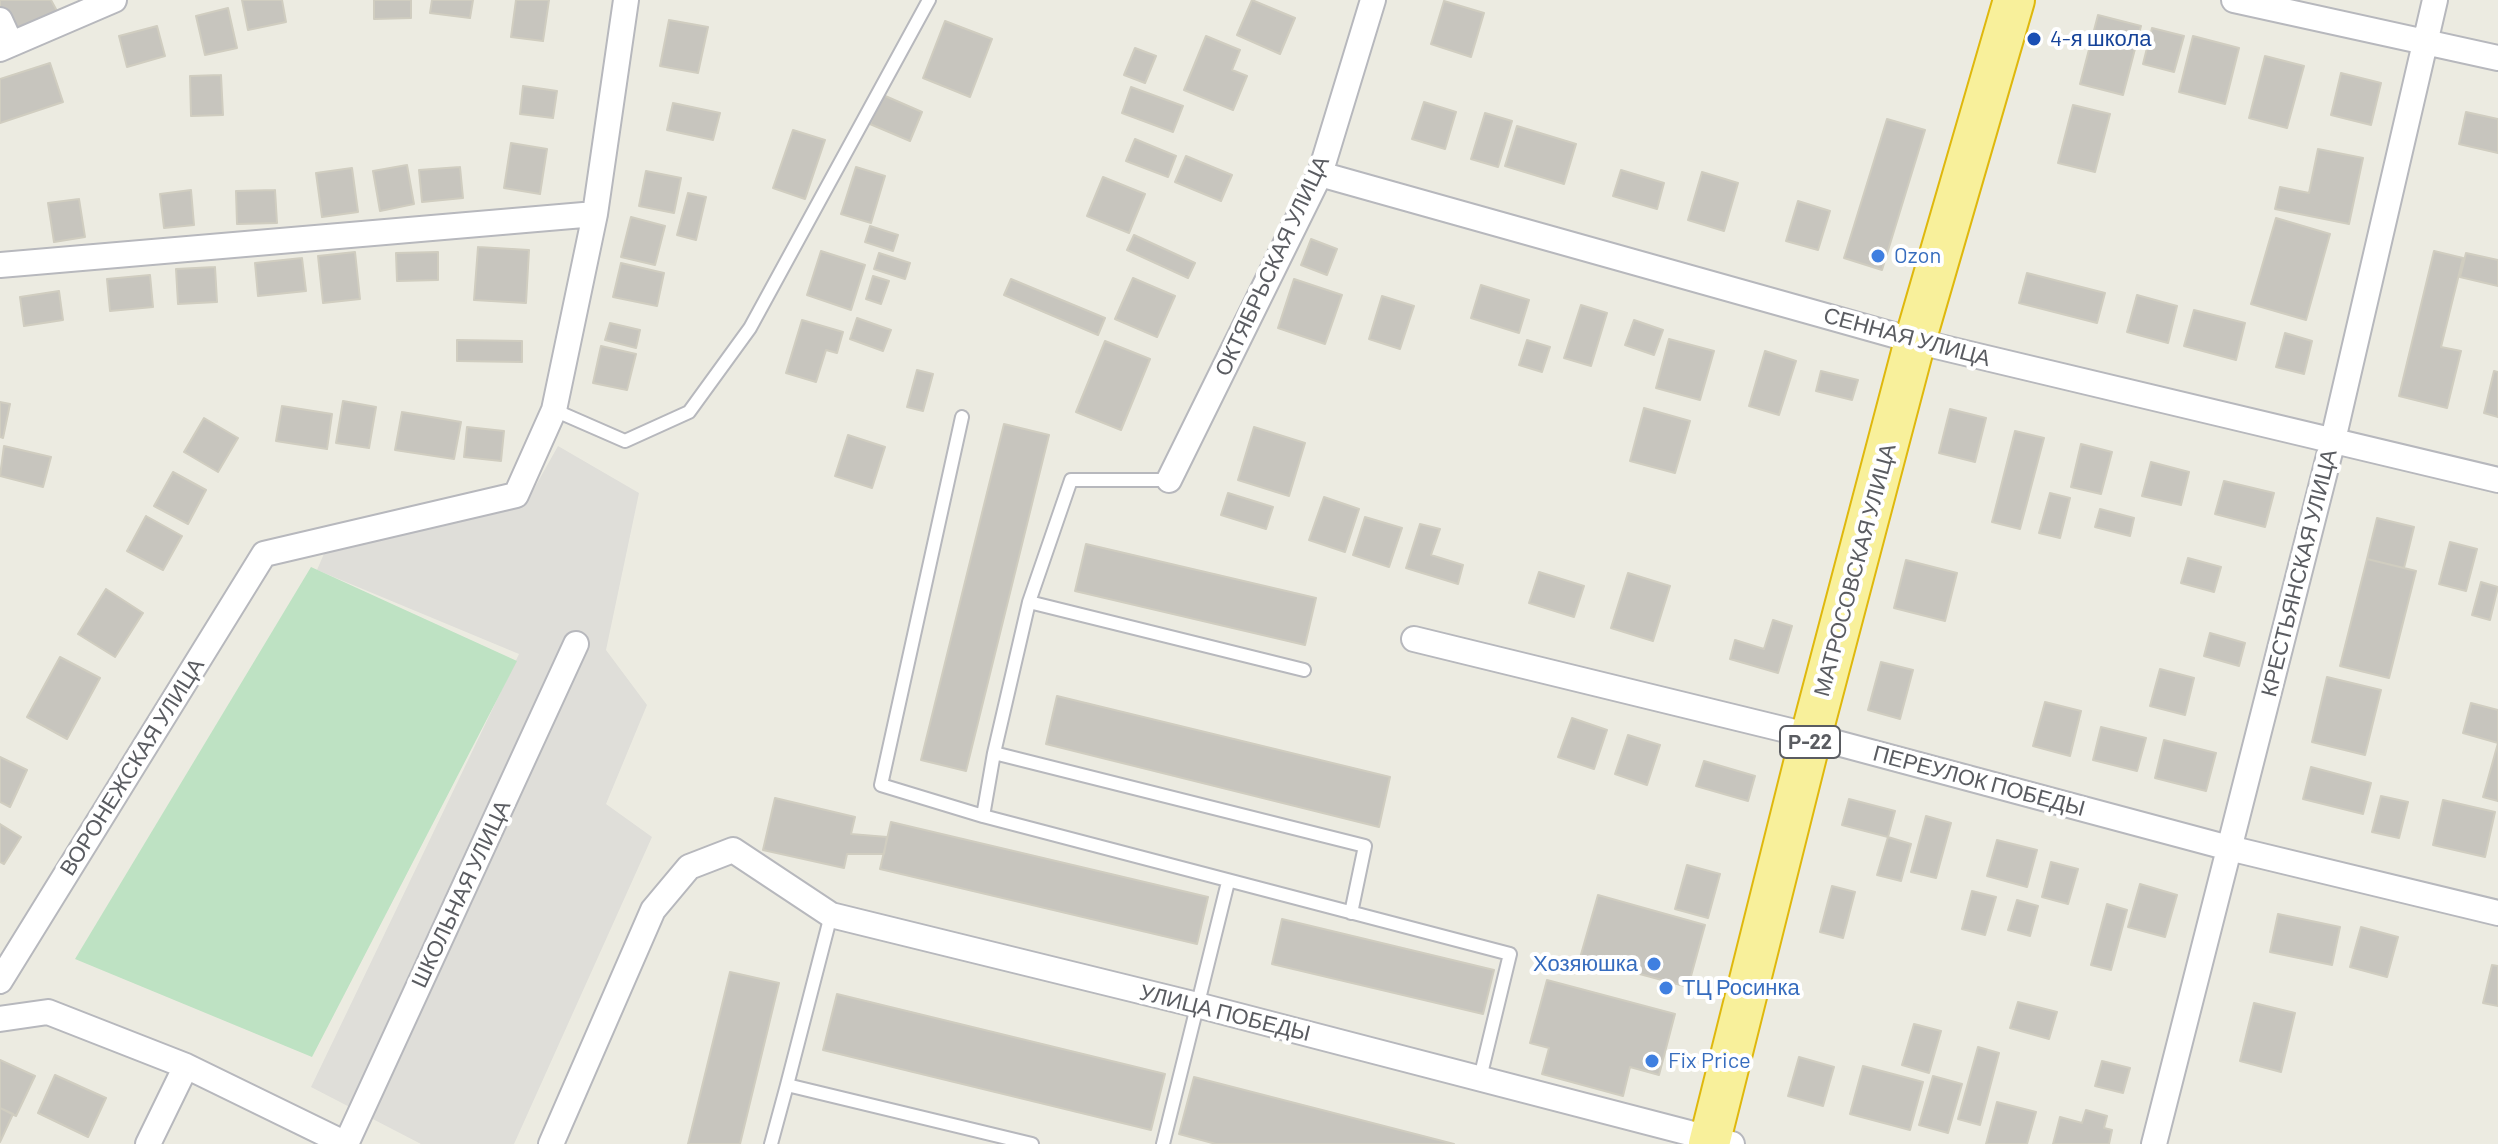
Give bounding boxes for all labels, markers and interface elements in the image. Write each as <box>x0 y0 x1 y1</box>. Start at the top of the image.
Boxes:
place label: 4-я школа <box>2050 26 2151 52</box>
marker: 4-я школа <box>2025 30 2043 48</box>
street label: ОКТЯБРЬСКАЯ УЛИЦА <box>1209 152 1335 380</box>
place label: Ozon <box>1894 243 1941 269</box>
marker: Ozon <box>1869 247 1887 265</box>
street label: СЕННАЯ УЛИЦА <box>1821 302 1993 372</box>
street label: МАТРОСОВСКАЯ УЛИЦА <box>1809 441 1901 699</box>
street label: КРЕСТЬЯНСКАЯ УЛИЦА <box>2255 447 2343 699</box>
street label: ВОРОНЕЖСКАЯ УЛИЦА <box>54 654 210 880</box>
road number: Р-22 <box>1780 726 1840 758</box>
street label: ПЕРЕУЛОК ПОБЕДЫ <box>1870 740 2088 822</box>
street label: ШКОЛЬНАЯ УЛИЦА <box>406 796 516 992</box>
place label: Хозяюшка <box>1533 951 1638 977</box>
marker: Хозяюшка <box>1645 955 1663 973</box>
place label: ТЦ Росинка <box>1682 975 1800 1001</box>
street label: УЛИЦА ПОБЕДЫ <box>1137 979 1313 1047</box>
marker: ТЦ Росинка <box>1657 979 1675 997</box>
place label: Fix Price <box>1668 1048 1751 1074</box>
marker: Fix Price <box>1643 1052 1661 1070</box>

